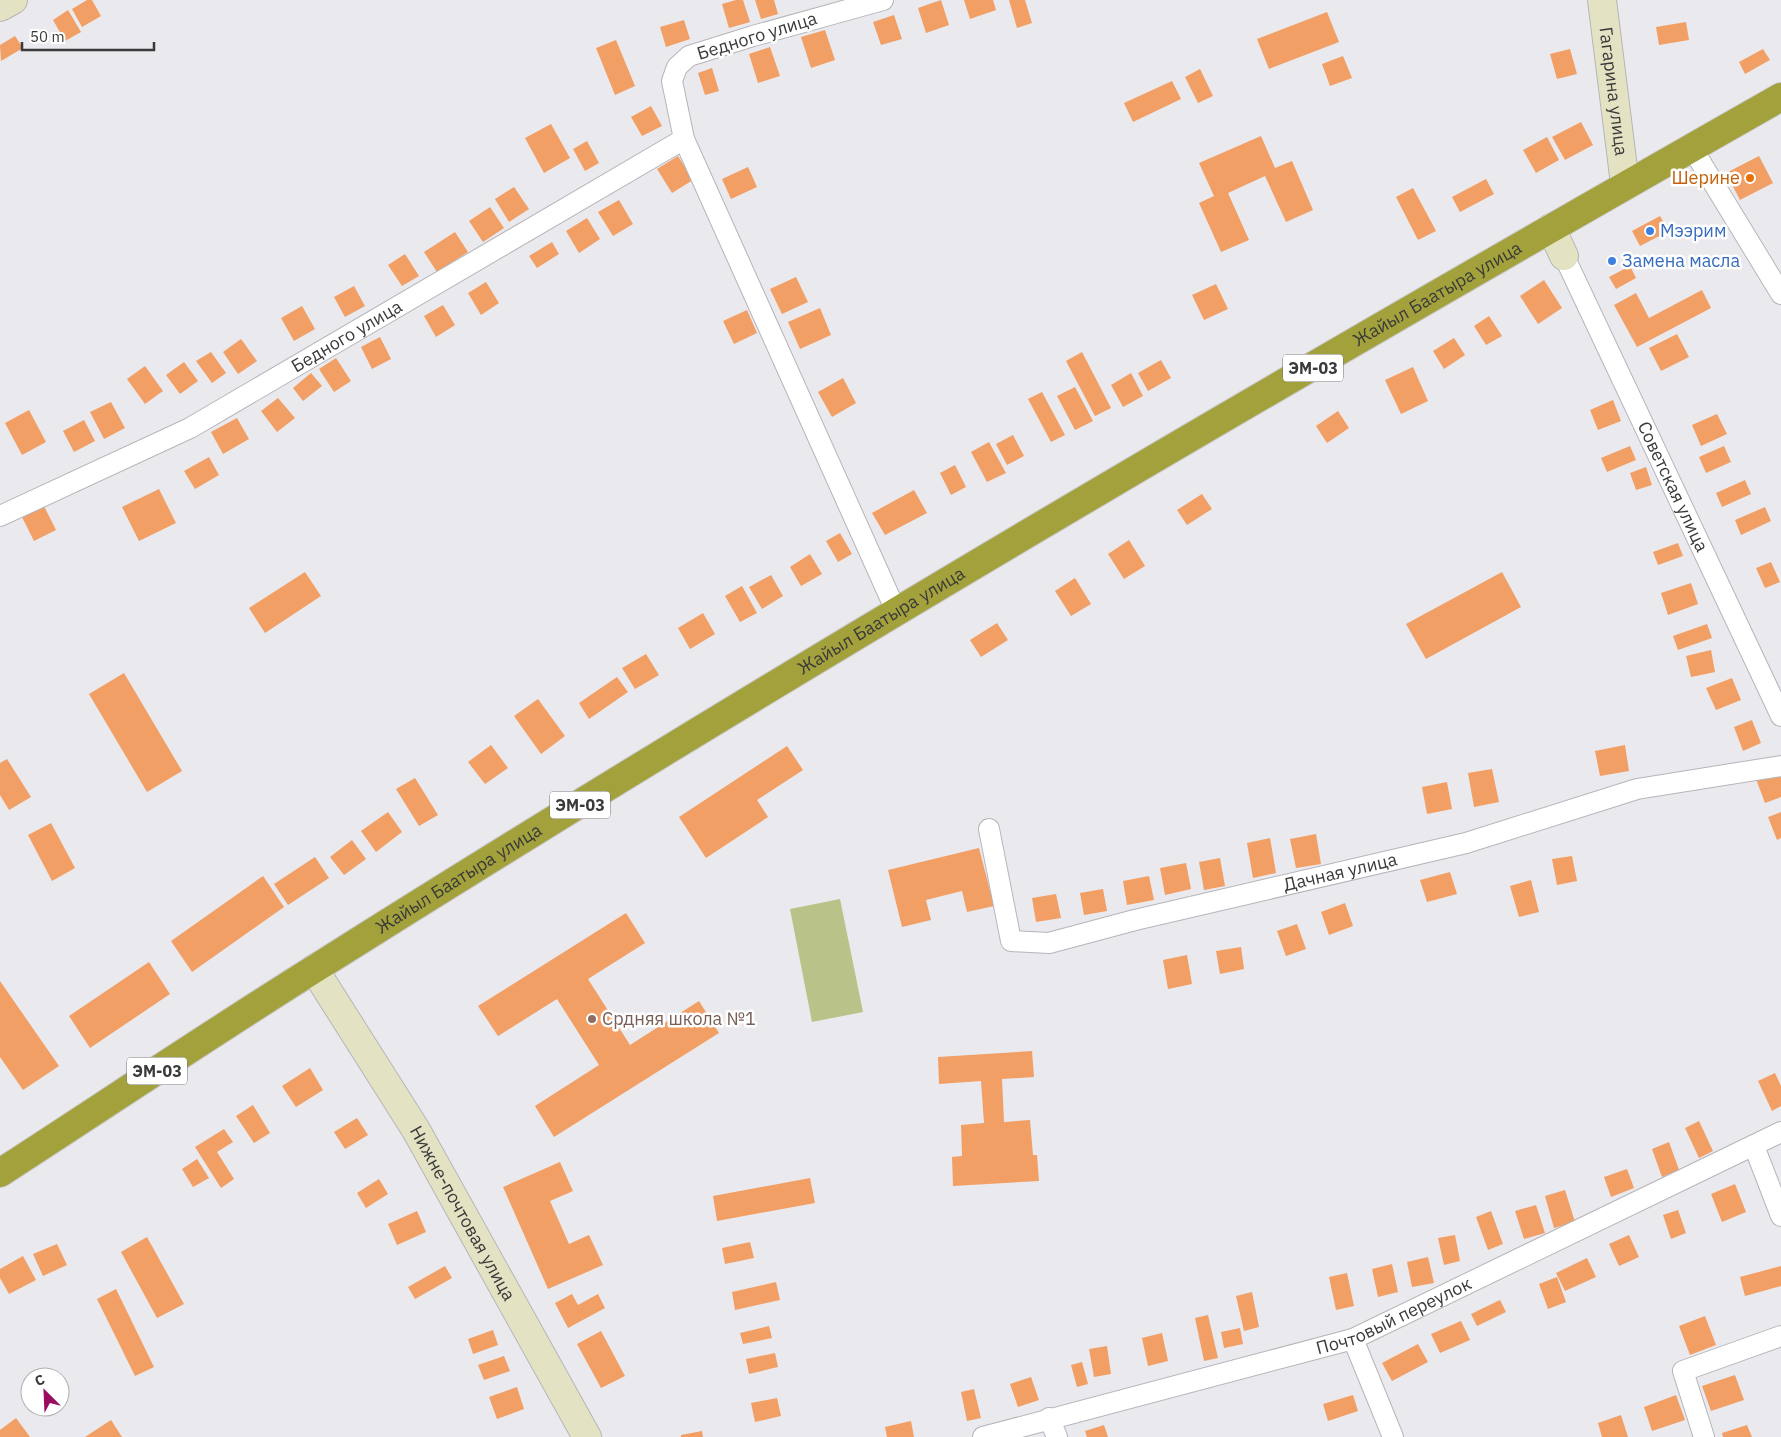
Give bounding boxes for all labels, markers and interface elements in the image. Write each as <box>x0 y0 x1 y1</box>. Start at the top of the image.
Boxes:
street label: Бедного улица <box>694 6 820 65</box>
scale bar <box>22 20 155 52</box>
street label: Гагарина улица <box>1594 25 1633 157</box>
text: 50 m <box>30 27 65 46</box>
place label: Шерине <box>1671 166 1740 189</box>
marker: Шерине <box>1744 172 1756 184</box>
place label: Мээрим <box>1660 219 1726 242</box>
marker: Мээрим <box>1644 225 1656 237</box>
street label: Жайыл Баатыра улица <box>1348 236 1526 351</box>
place label: Замена масла <box>1622 249 1741 272</box>
marker: Замена масла <box>1606 255 1618 267</box>
street label: Бедного улица <box>287 294 406 377</box>
road number: ЭМ-03 <box>1283 354 1343 382</box>
street label: Советская улица <box>1633 418 1714 556</box>
street label: Жайыл Баатыра улица <box>793 561 969 680</box>
road number: ЭМ-03 <box>550 792 610 818</box>
street label: Жайыл Баатыра улица <box>371 818 546 939</box>
street label: Дачная улица <box>1281 847 1400 896</box>
place label: Срдняя школа №1 <box>602 1007 756 1030</box>
marker: Срдняя школа №1 <box>586 1013 598 1025</box>
road number: ЭМ-03 <box>127 1058 187 1084</box>
street label: Нижне-почтовая улица <box>405 1122 521 1305</box>
street label: Почтовый переулок <box>1313 1271 1475 1359</box>
north arrow <box>20 1367 70 1417</box>
text: С <box>32 1370 48 1390</box>

